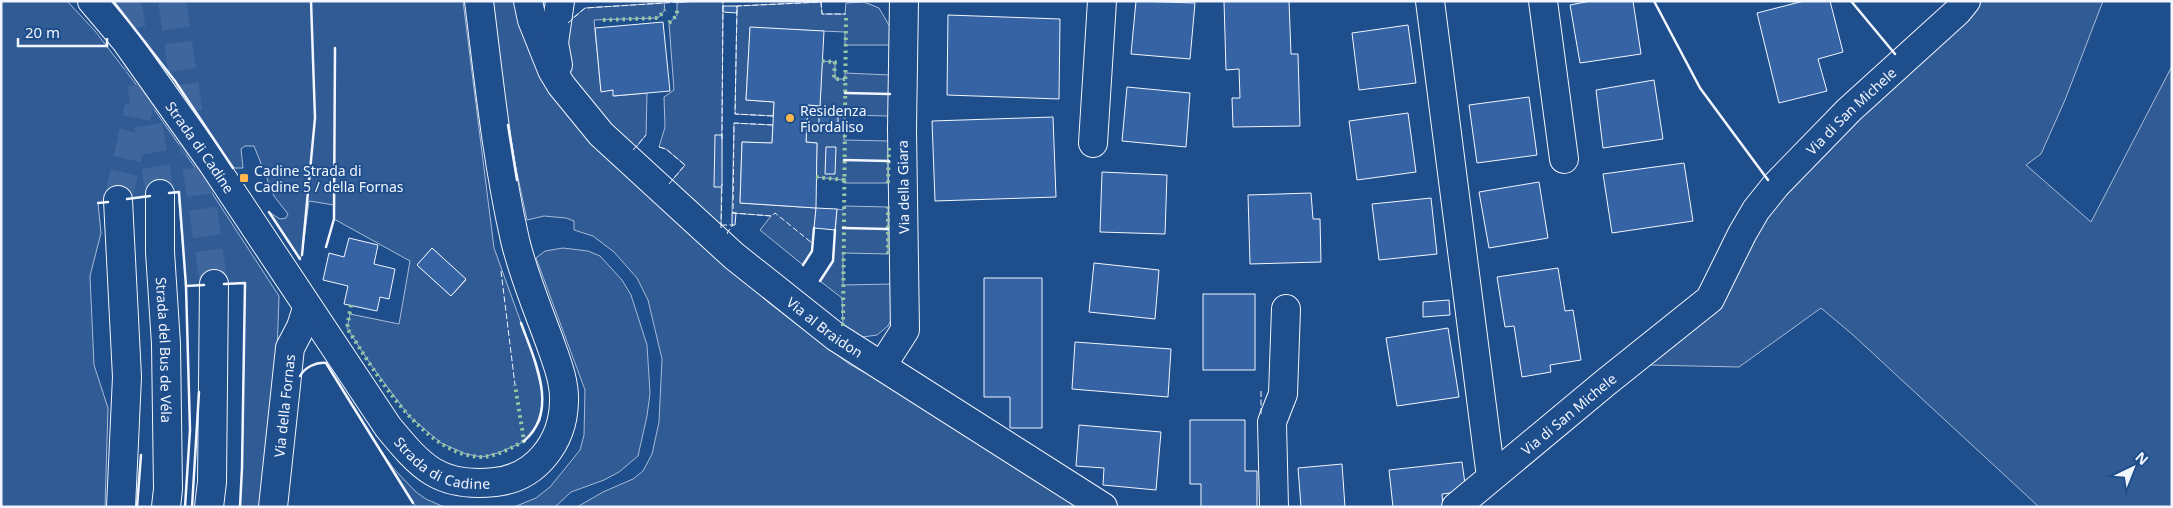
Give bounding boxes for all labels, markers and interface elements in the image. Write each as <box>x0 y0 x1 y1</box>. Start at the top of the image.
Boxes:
scale bar <box>18 15 106 47</box>
text: 20 m <box>25 22 60 42</box>
street label: Via di San Michele <box>1801 63 1900 159</box>
street label: Strada di Cadine <box>162 97 239 197</box>
place label: Residenza Fiordaliso <box>800 101 867 136</box>
marker: Residenza Fiordaliso <box>784 112 796 124</box>
street label: Via della Giara <box>893 140 913 234</box>
place label: Cadine Strada di Cadine 5 / della Fornas <box>254 161 404 196</box>
marker: Cadine Strada di Cadine 5 / della Fornas <box>238 172 250 184</box>
street label: Strada del Bus de Véla <box>152 276 177 423</box>
street label: Via al Braidon <box>783 292 867 361</box>
street label: Via della Fornas <box>269 353 299 458</box>
street label: Via di San Michele <box>1517 368 1620 459</box>
street label: Strada di Cadine <box>390 432 491 493</box>
north arrow <box>2108 443 2158 493</box>
text: N <box>2132 447 2153 469</box>

